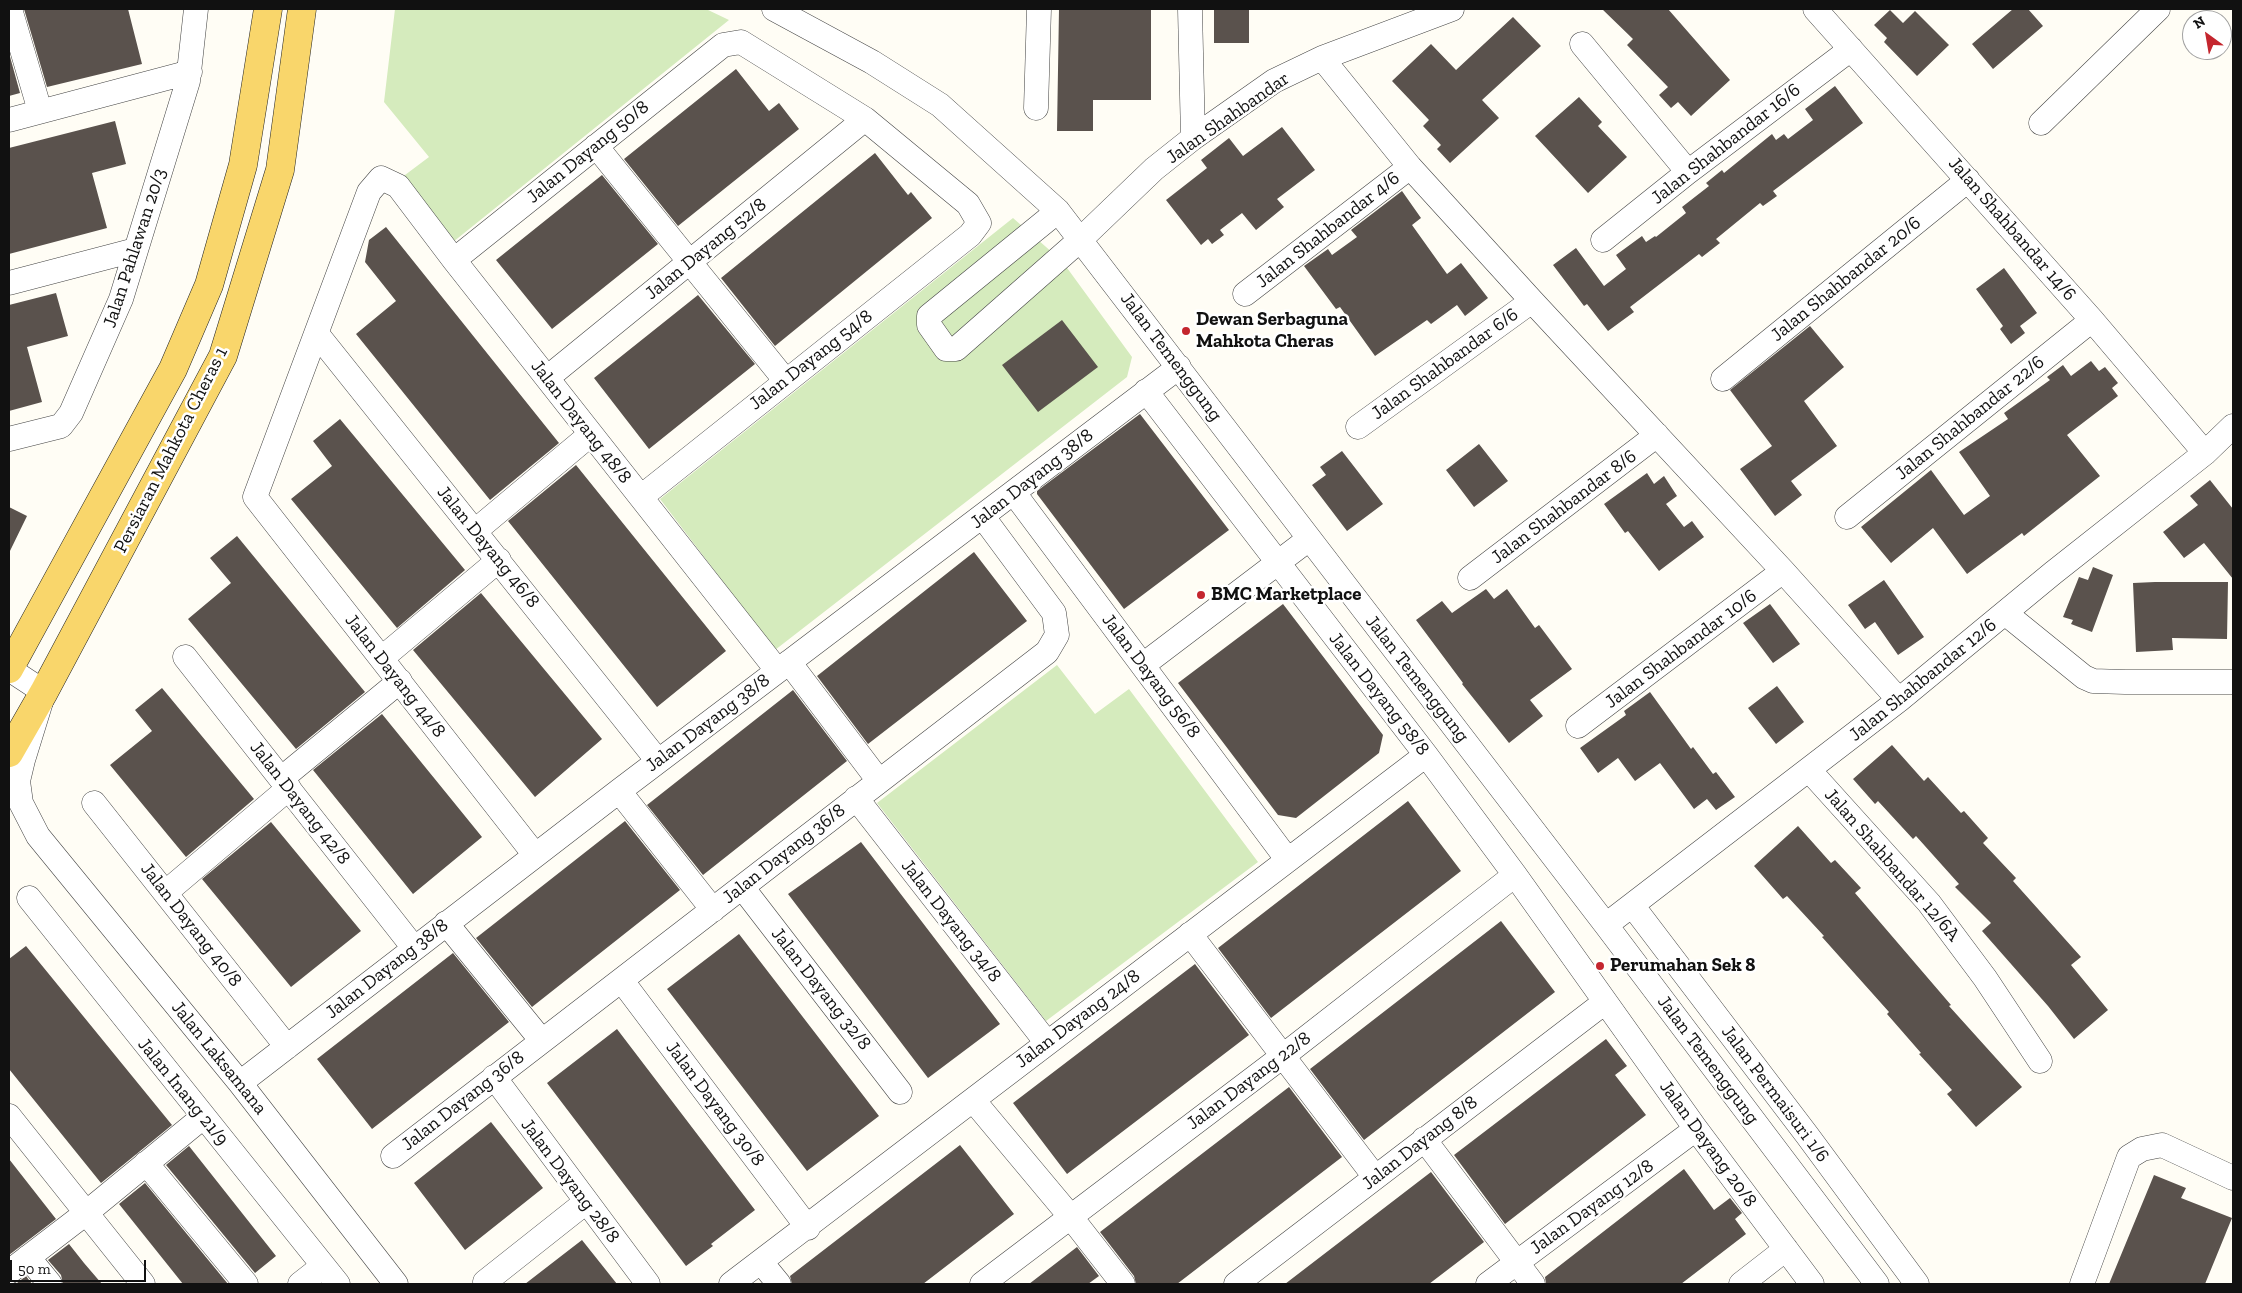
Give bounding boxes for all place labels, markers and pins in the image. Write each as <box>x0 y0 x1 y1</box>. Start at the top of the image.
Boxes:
place label: Dewan Serbaguna Mahkota Cheras <box>1196 309 1348 353</box>
marker: Dewan Serbaguna Mahkota Cheras <box>1180 325 1192 337</box>
place label: BMC Marketplace <box>1211 584 1361 606</box>
marker: BMC Marketplace <box>1195 589 1207 601</box>
place label: Perumahan Sek 8 <box>1610 955 1755 977</box>
marker: Perumahan Sek 8 <box>1594 960 1606 972</box>

